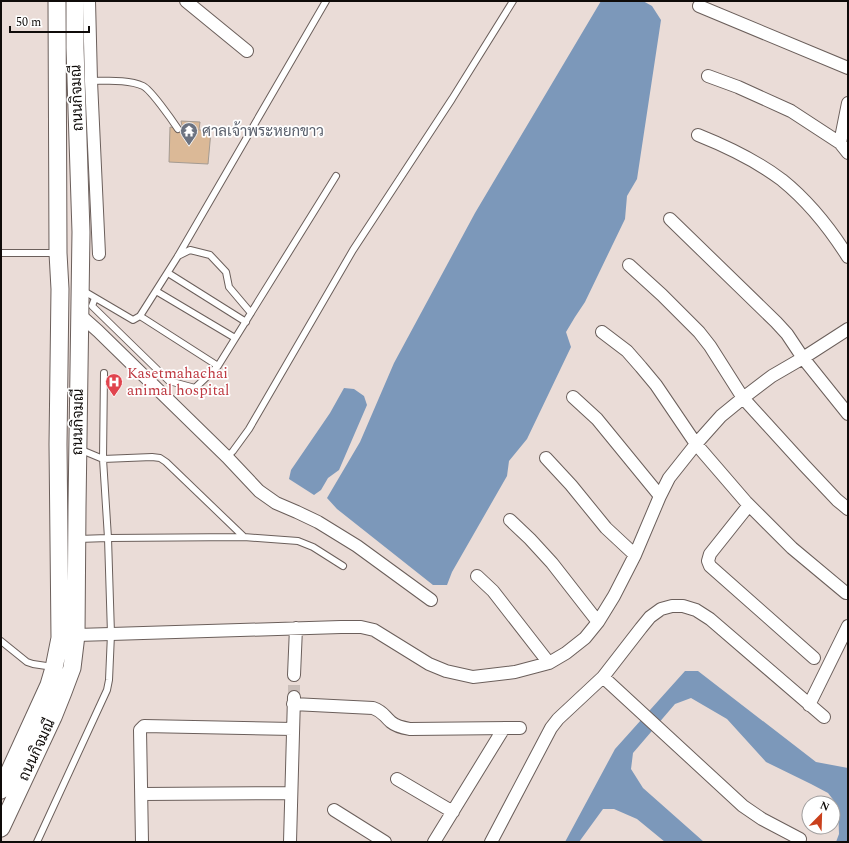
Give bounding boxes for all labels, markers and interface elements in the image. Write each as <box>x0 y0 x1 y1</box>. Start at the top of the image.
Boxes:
scale bar <box>10 8 89 34</box>
text: 50 m <box>16 13 41 32</box>
street label: ถนนกิจมณี <box>64 64 90 132</box>
place label: ศาลเจ้าพระหยกขาว <box>202 120 324 143</box>
temple icon: ศาลเจ้าพระหยกขาว <box>179 121 199 146</box>
place label: Kasetmahachai animal hospital <box>127 362 229 402</box>
hospital icon: Kasetmahachai animal hospital <box>104 372 124 397</box>
street label: ถนนกิจมณี <box>66 389 90 455</box>
street label: ถนนกิจมณี <box>13 715 61 785</box>
north arrow <box>801 795 841 835</box>
text: N <box>817 797 832 816</box>

